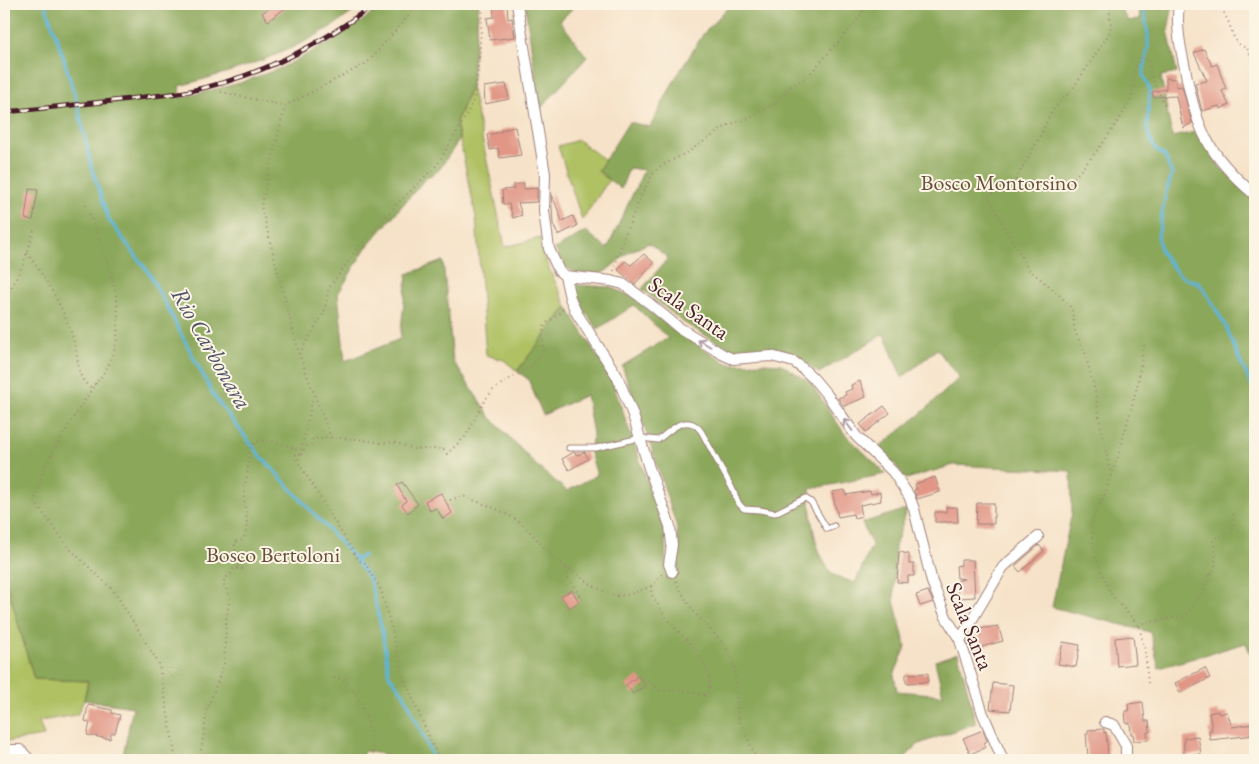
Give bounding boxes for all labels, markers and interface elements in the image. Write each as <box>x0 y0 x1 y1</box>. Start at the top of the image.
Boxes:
park label: Bosco Montorsino <box>921 168 1077 197</box>
street label: Scala Santa <box>643 270 735 347</box>
water label: Rio Carbonara <box>165 281 259 415</box>
one-way arrow <box>696 338 711 348</box>
one-way arrow <box>843 419 854 432</box>
park label: Bosco Bertoloni <box>206 540 340 569</box>
street label: Scala Santa <box>939 578 1001 674</box>

